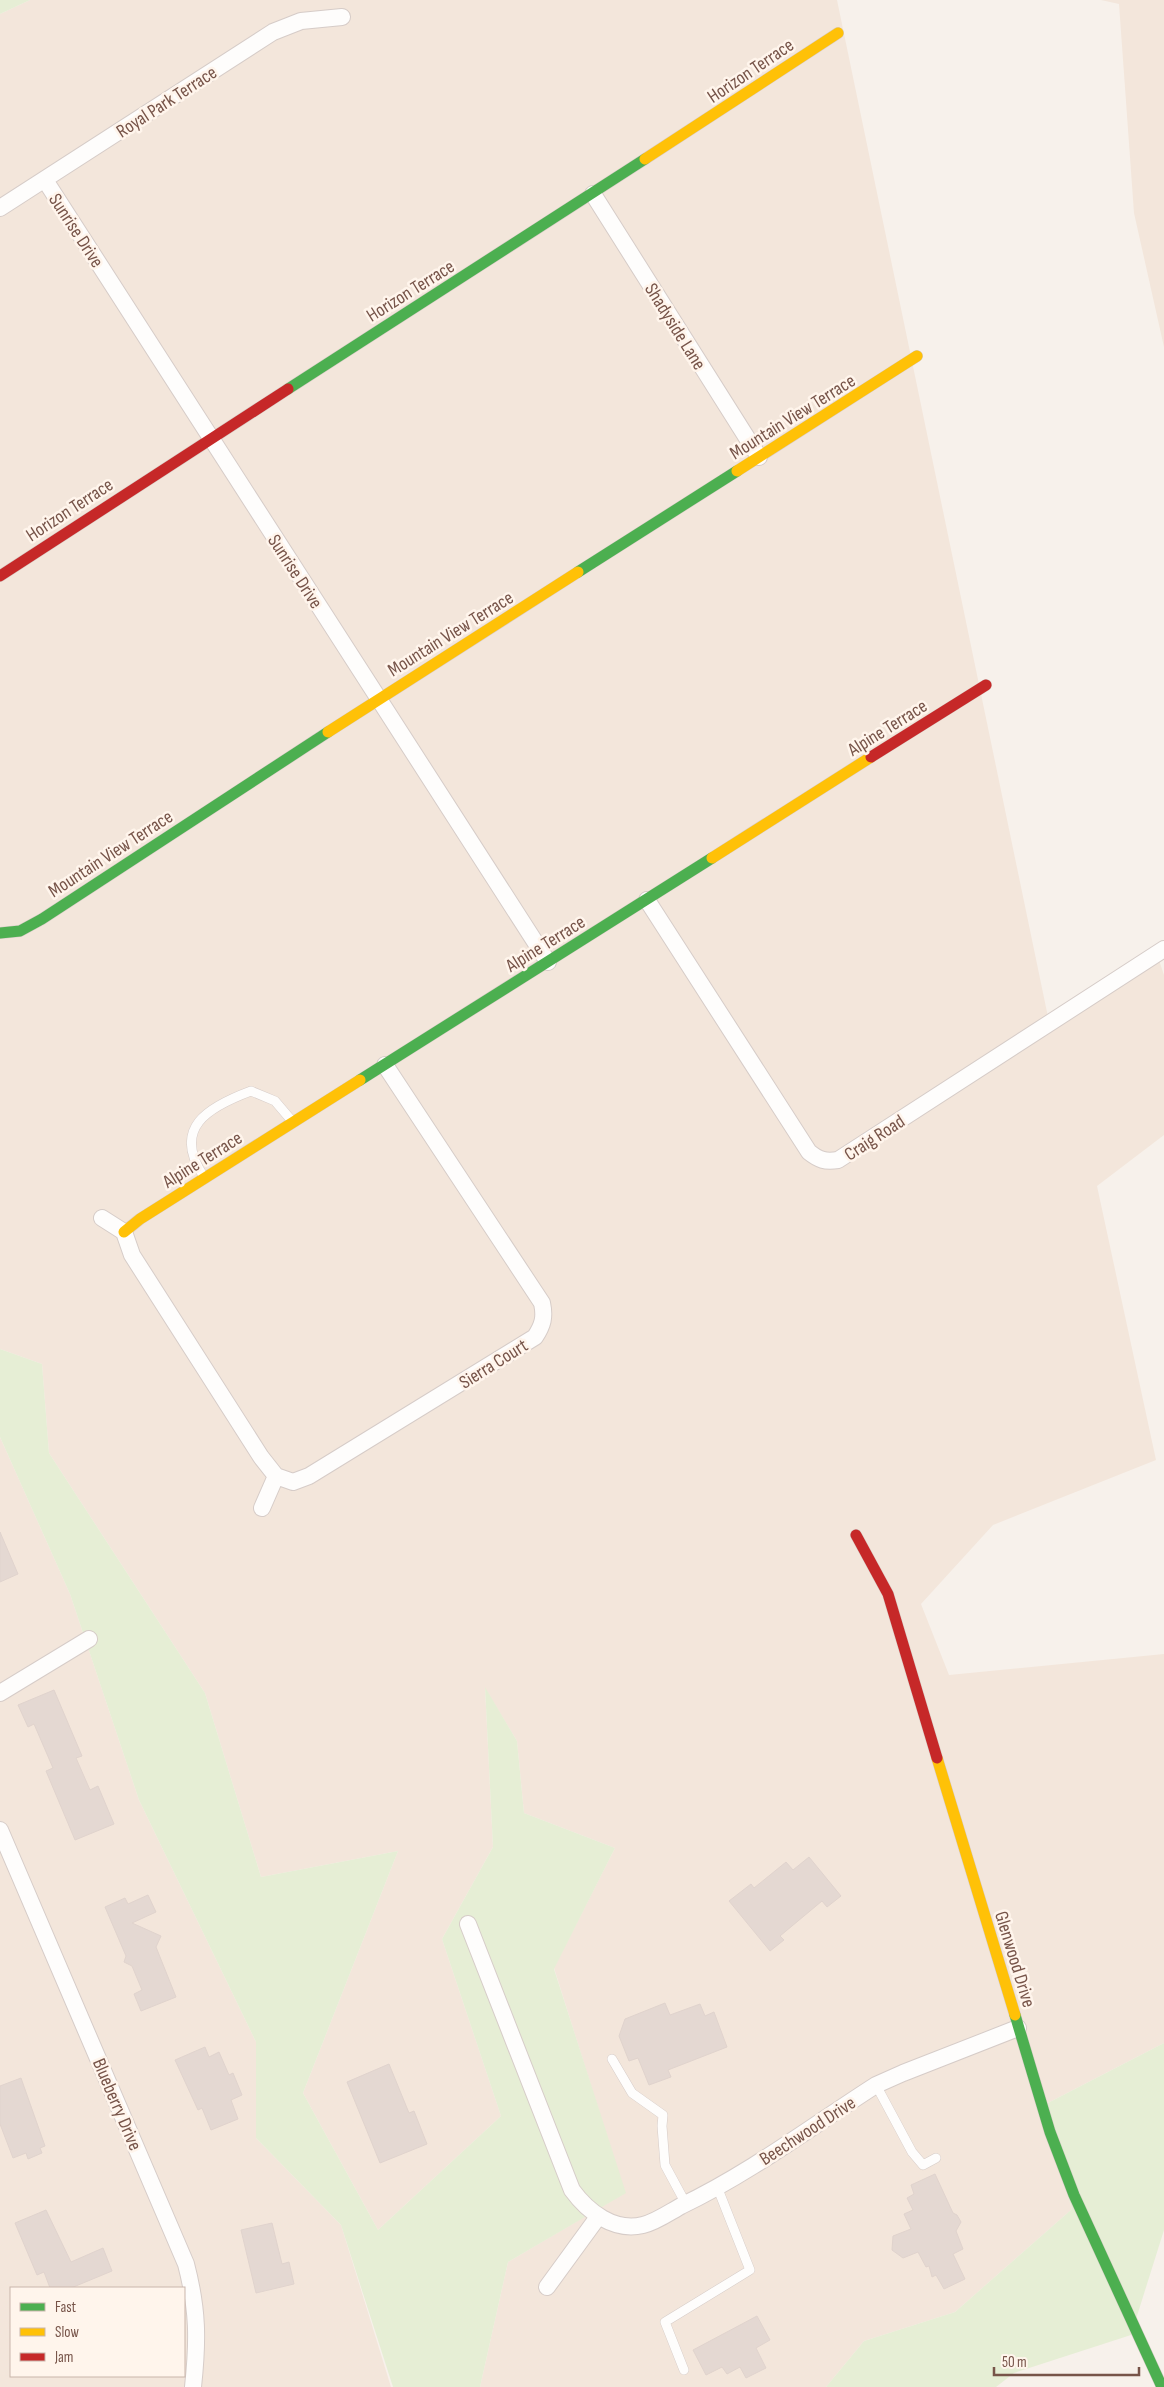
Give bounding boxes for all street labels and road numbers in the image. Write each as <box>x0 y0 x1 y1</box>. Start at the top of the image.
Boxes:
street label: Horizon Terrace <box>703 34 798 109</box>
street label: Royal Park Terrace <box>112 61 221 143</box>
street label: Sunrise Drive <box>43 189 108 272</box>
street label: Horizon Terrace <box>363 255 459 327</box>
street label: Shadyside Lane <box>639 279 710 374</box>
street label: Mountain View Terrace <box>726 369 860 465</box>
street label: Horizon Terrace <box>22 474 118 547</box>
street label: Sunrise Drive <box>262 530 327 613</box>
street label: Mountain View Terrace <box>384 586 518 682</box>
street label: Alpine Terrace <box>843 695 932 762</box>
street label: Mountain View Terrace <box>44 806 177 903</box>
street label: Alpine Terrace <box>501 911 590 978</box>
street label: Craig Road <box>840 1110 909 1166</box>
street label: Alpine Terrace <box>158 1127 247 1194</box>
street label: Sierra Court <box>455 1334 533 1394</box>
street label: Glenwood Drive <box>989 1909 1040 2010</box>
street label: Blueberry Drive <box>87 2055 146 2154</box>
street label: Beechwood Drive <box>755 2092 860 2171</box>

